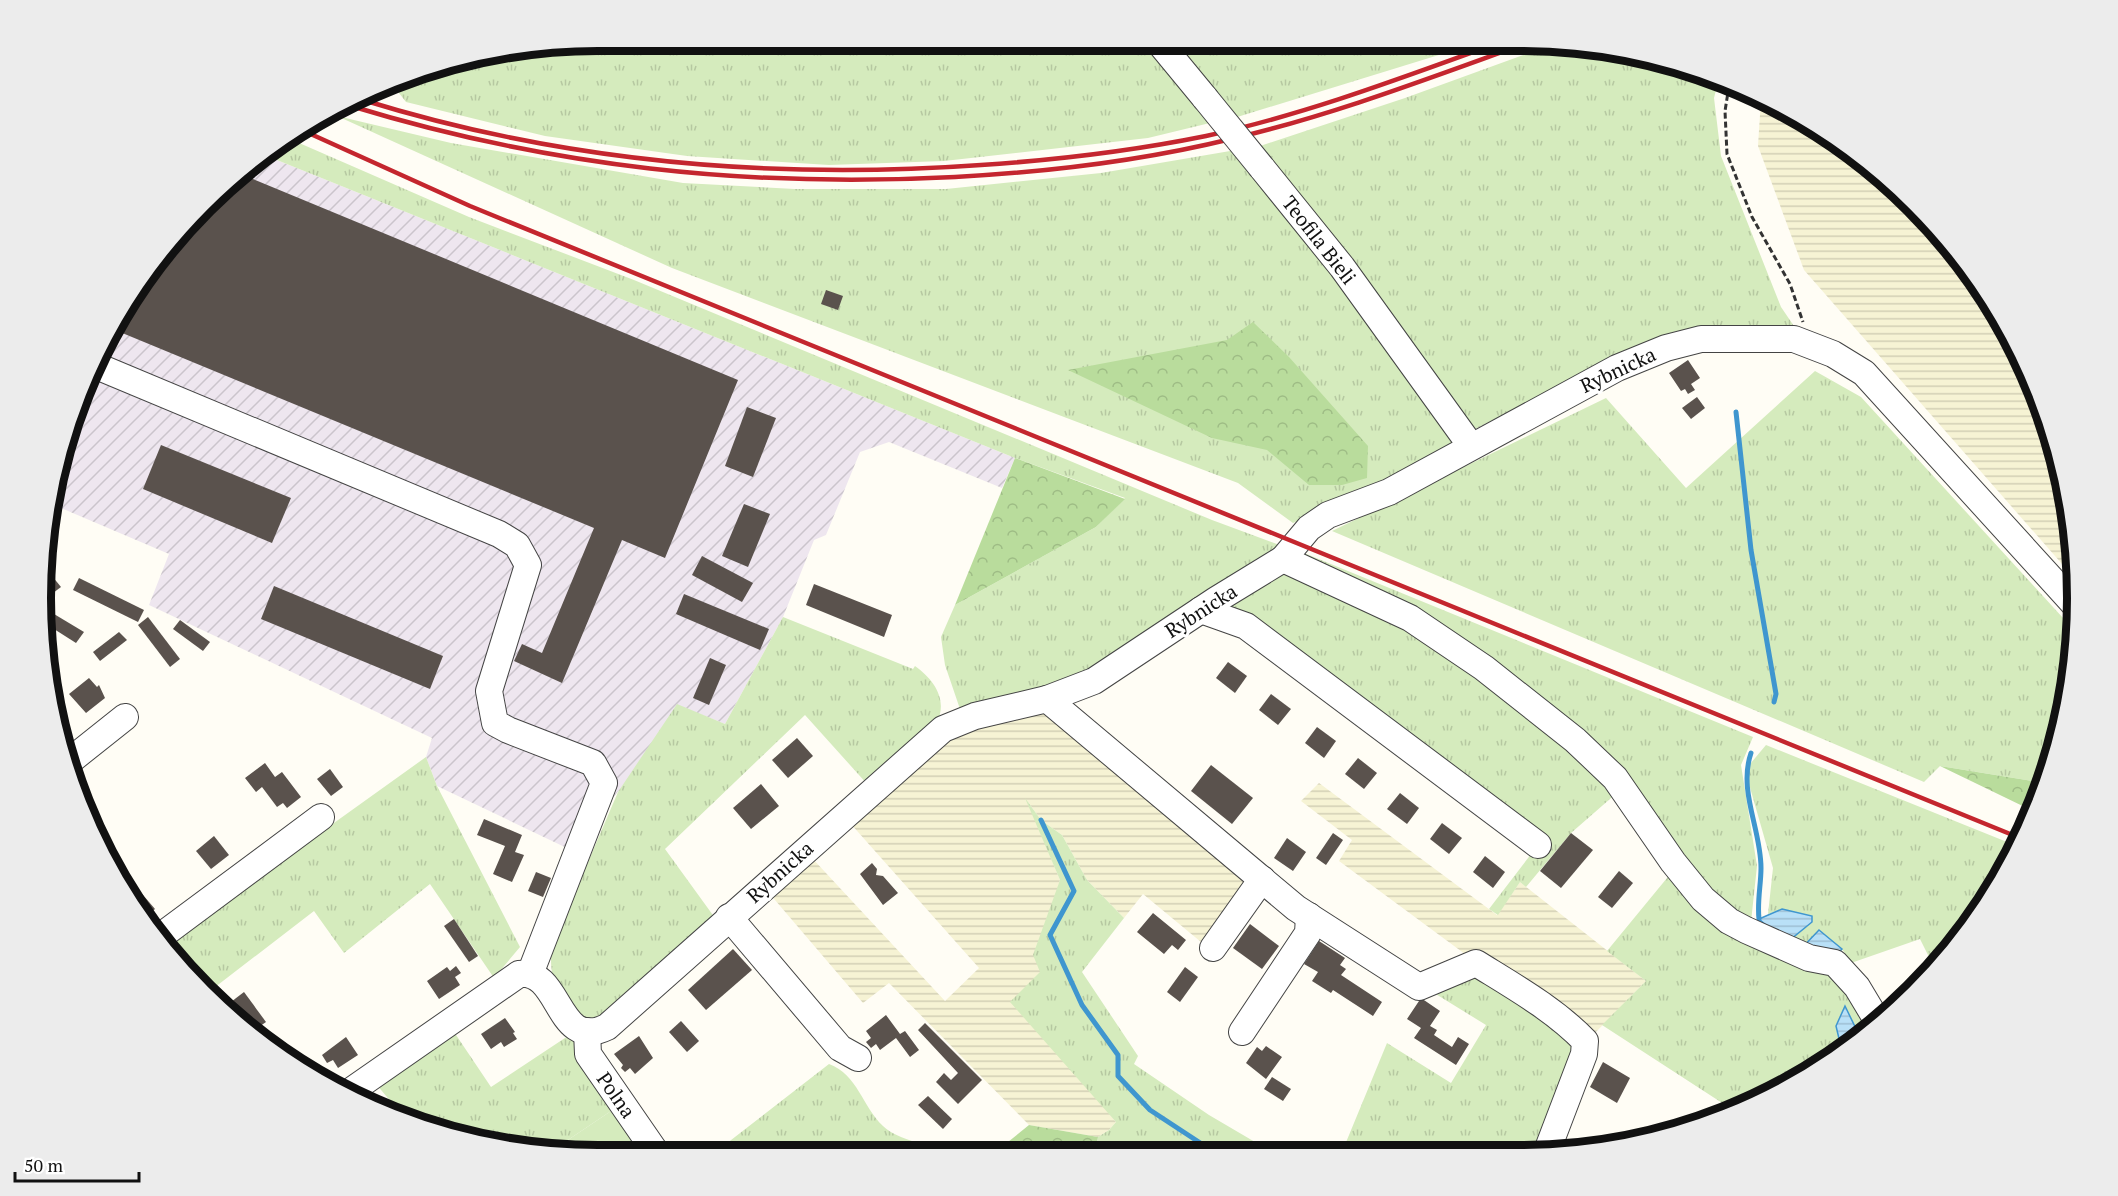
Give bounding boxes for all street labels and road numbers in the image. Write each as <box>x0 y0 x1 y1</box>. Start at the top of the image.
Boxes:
street label: Teofila Bieli <box>1276 190 1363 290</box>
street label: Rybnicka <box>1576 340 1660 399</box>
street label: Rybnicka <box>1160 577 1242 644</box>
street label: Rybnicka <box>741 835 819 909</box>
street label: Polna <box>591 1066 642 1123</box>

